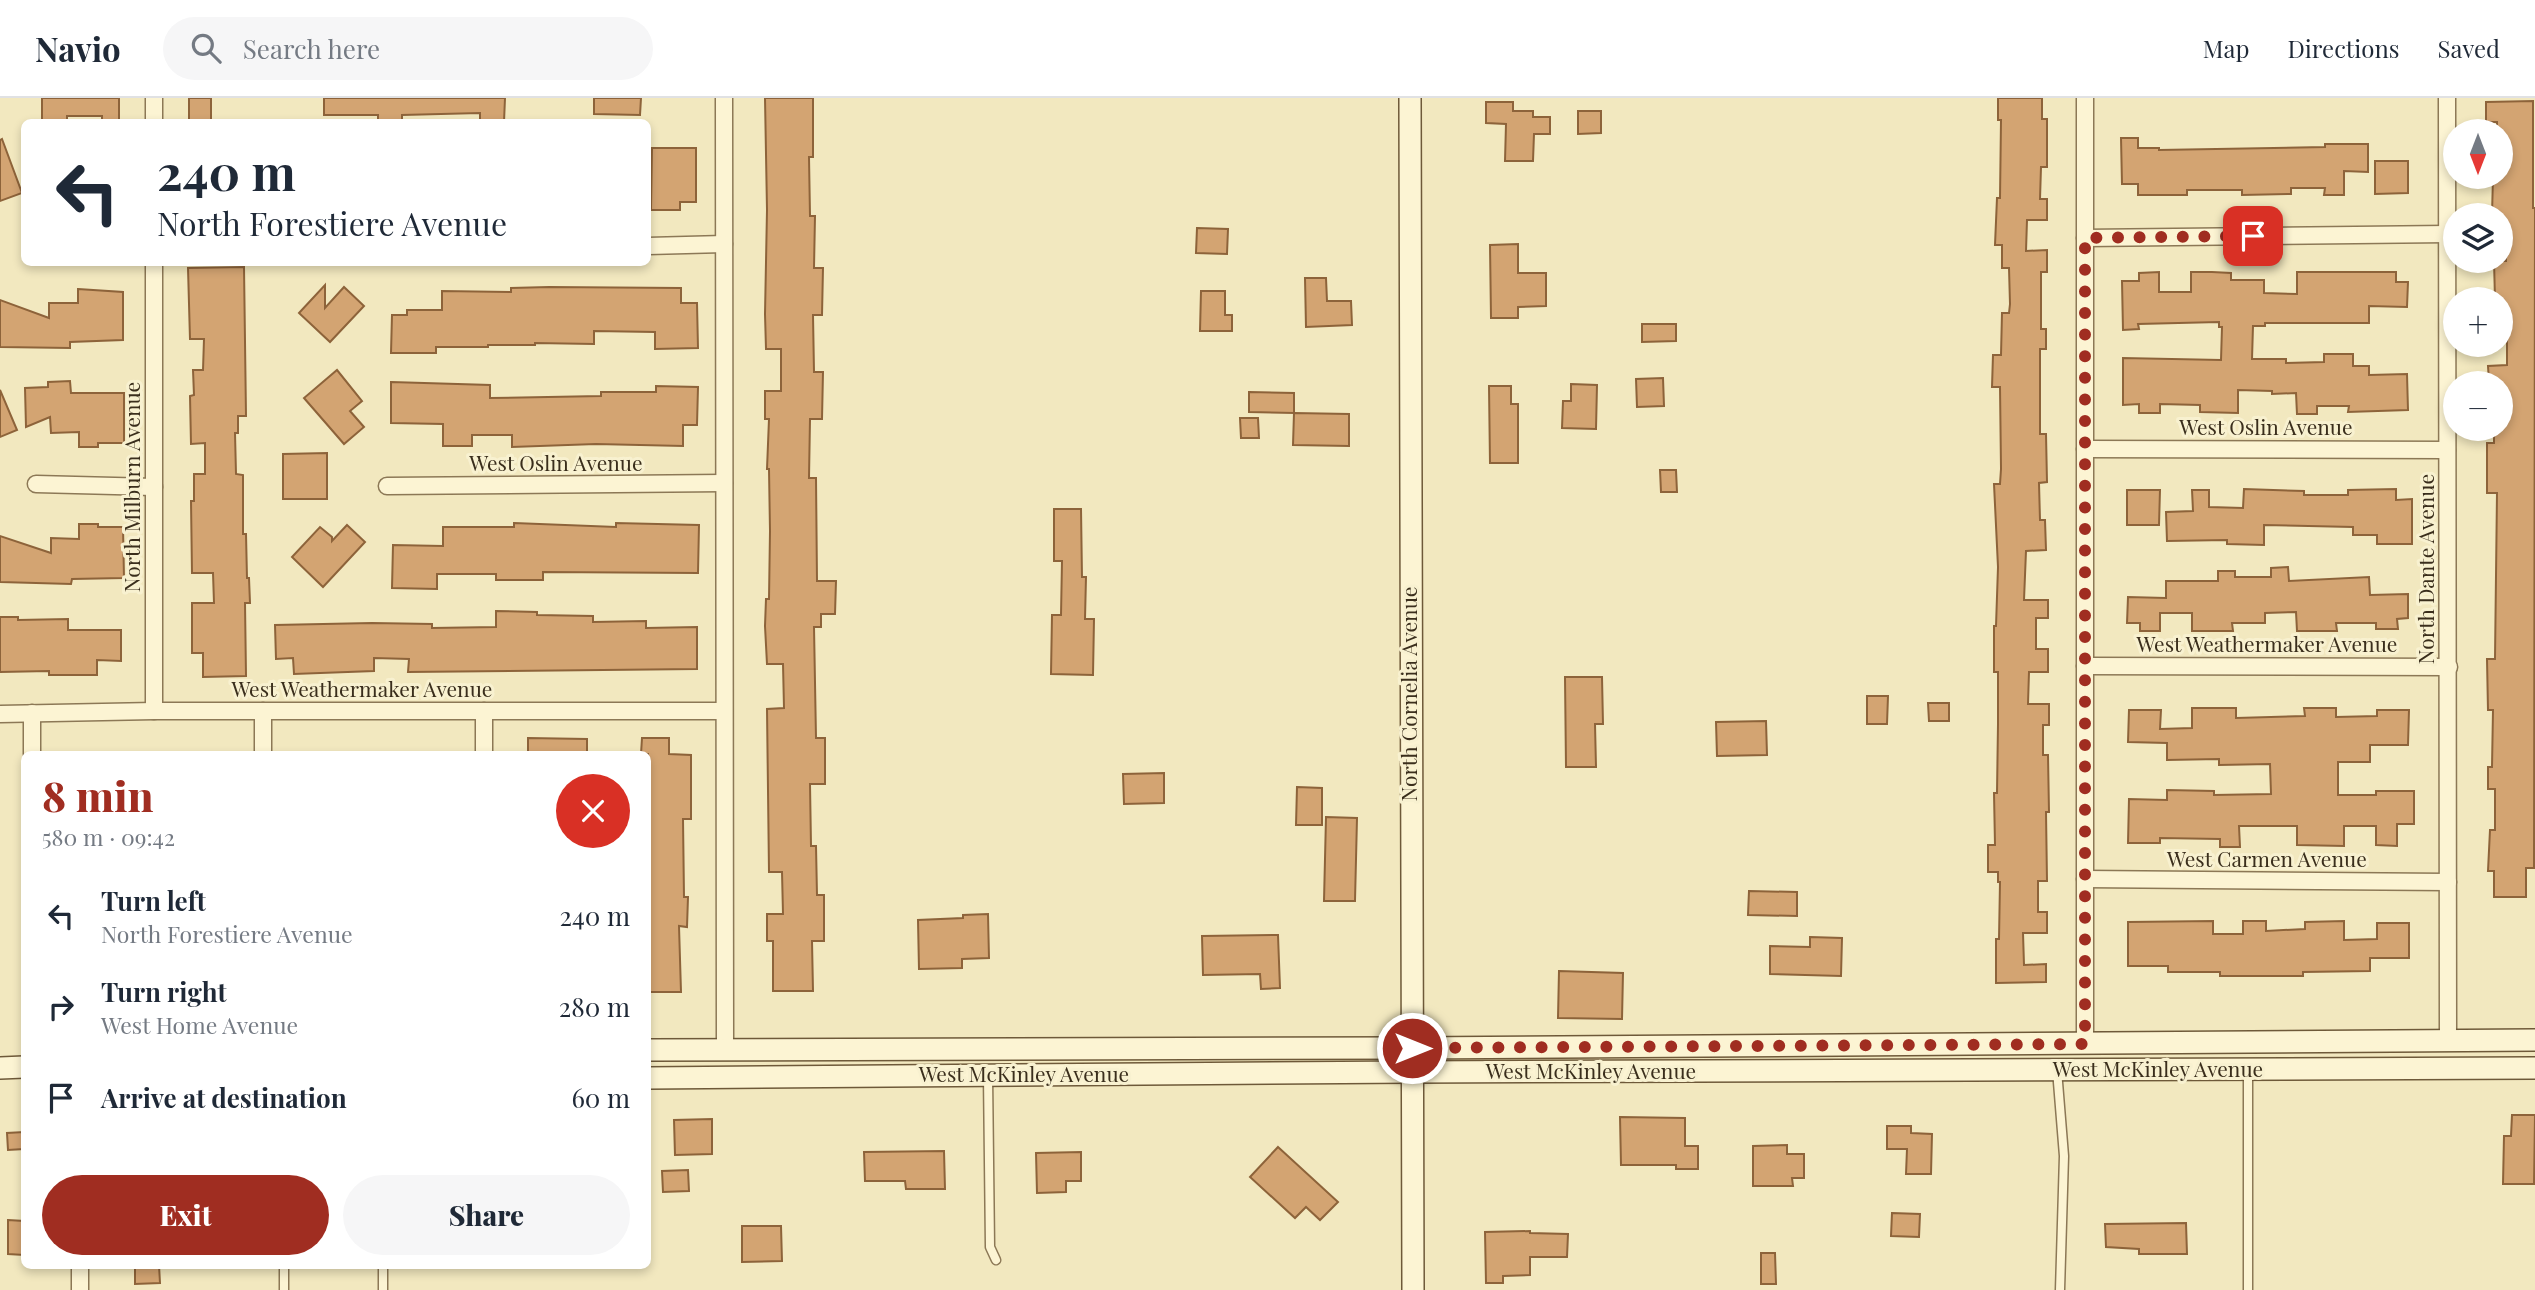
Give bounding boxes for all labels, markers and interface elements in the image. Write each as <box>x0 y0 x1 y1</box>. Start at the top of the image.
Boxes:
search box <box>163 17 653 80</box>
text: Navio <box>35 26 121 70</box>
icon: search <box>187 29 225 67</box>
text: Search here <box>243 31 380 66</box>
text: Map <box>2203 32 2249 64</box>
text: Directions <box>2287 32 2400 64</box>
text: Saved <box>2438 32 2500 64</box>
north arrow <box>2443 119 2513 189</box>
map controls <box>2443 119 2513 441</box>
text: 240 m <box>157 138 296 203</box>
icon: left <box>42 147 133 238</box>
text: North Forestiere Avenue <box>157 201 507 244</box>
button: layers <box>2443 203 2513 273</box>
pin <box>2223 206 2283 266</box>
icon: arrive <box>2234 217 2272 255</box>
button: + <box>2443 287 2513 357</box>
button: − <box>2443 371 2513 441</box>
street label: North Milburn Avenue <box>117 382 145 592</box>
street label: West Oslin Avenue <box>2178 412 2353 440</box>
street label: West Oslin Avenue <box>468 448 643 476</box>
street label: North Dante Avenue <box>2411 474 2439 664</box>
street label: North Cornelia Avenue <box>1394 587 1422 801</box>
street label: West Weathermaker Avenue <box>2136 629 2398 657</box>
street label: West Weathermaker Avenue <box>231 674 493 702</box>
text: 8 min <box>42 767 153 823</box>
button: close <box>556 774 630 848</box>
text: 580 m · 09:42 <box>42 821 175 852</box>
street label: West Carmen Avenue <box>2166 844 2367 872</box>
text: Turn left <box>101 883 206 918</box>
icon: left <box>42 897 80 935</box>
text: 240 m <box>560 898 630 933</box>
text: North Forestiere Avenue <box>101 918 353 949</box>
text: Turn right <box>101 974 227 1009</box>
icon: right <box>42 988 80 1026</box>
text: 280 m <box>559 989 630 1024</box>
text: West Home Avenue <box>101 1009 298 1040</box>
position arrow <box>1375 1011 1449 1085</box>
street label: West McKinley Avenue <box>2052 1054 2263 1082</box>
street label: West McKinley Avenue <box>1485 1056 1696 1084</box>
street label: West McKinley Avenue <box>918 1059 1129 1087</box>
icon: arrive <box>42 1079 80 1117</box>
text: Arrive at destination <box>101 1080 347 1115</box>
text: 60 m <box>571 1080 630 1115</box>
button: Exit <box>42 1175 329 1255</box>
button: Share <box>343 1175 630 1255</box>

